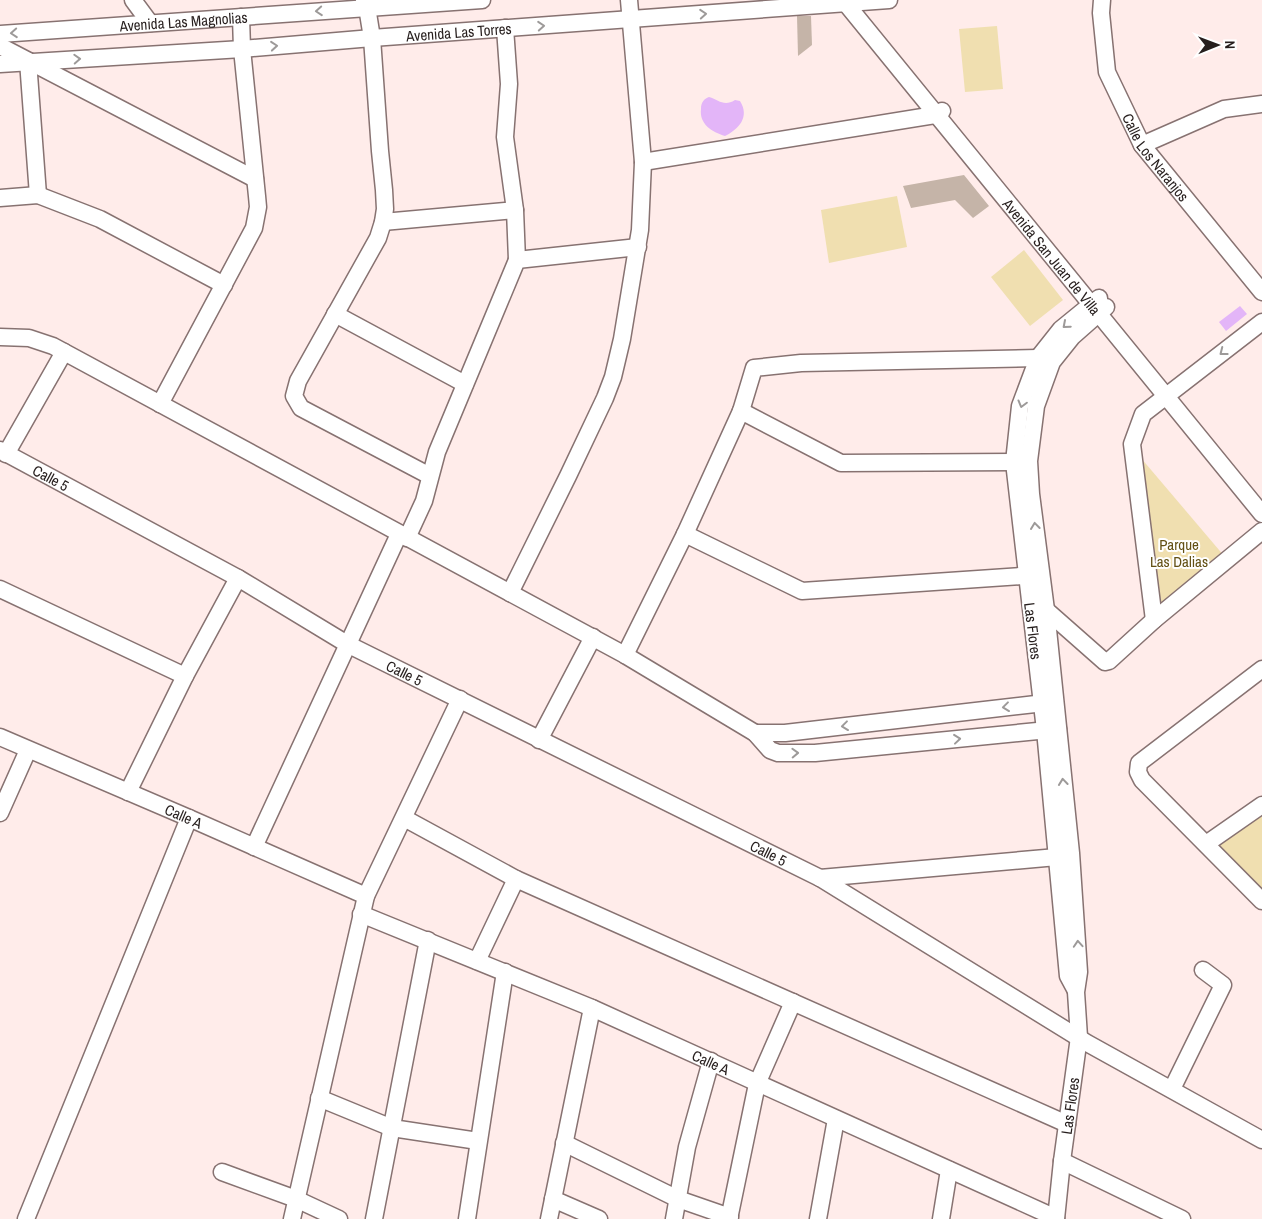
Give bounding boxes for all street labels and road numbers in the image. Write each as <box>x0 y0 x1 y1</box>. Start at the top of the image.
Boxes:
street label: Avenida Las Magnolias <box>118 6 248 36</box>
street label: Avenida Las Torres <box>404 17 512 46</box>
street label: Calle Los Naranjos <box>1118 110 1194 206</box>
street label: Avenida San Juan de Villa <box>998 193 1106 319</box>
street label: Calle 5 <box>29 459 73 496</box>
street label: Las Flores <box>1019 601 1047 661</box>
street label: Calle 5 <box>383 655 427 691</box>
street label: Calle A <box>162 798 207 834</box>
street label: Calle 5 <box>747 835 791 871</box>
street label: Calle A <box>689 1044 734 1080</box>
street label: Las Flores <box>1055 1076 1084 1136</box>

